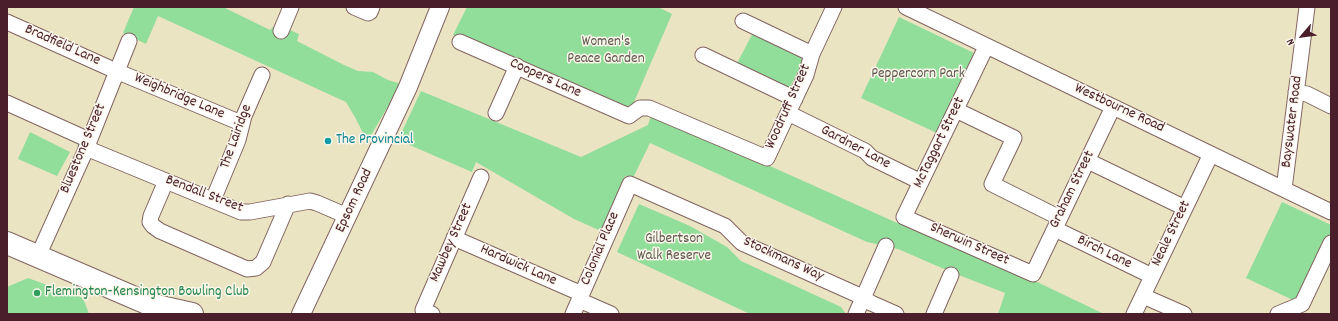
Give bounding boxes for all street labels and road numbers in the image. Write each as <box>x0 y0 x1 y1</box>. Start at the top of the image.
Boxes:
street label: Bradfield Lane <box>21 21 103 71</box>
street label: Coopers Lane <box>506 55 584 103</box>
street label: Woodruff Street <box>762 62 816 152</box>
street label: Weighbridge Lane <box>131 70 227 124</box>
street label: Bayswater Road <box>1278 75 1308 169</box>
street label: Westbourne Road <box>1071 80 1167 138</box>
street label: McTaggart Street <box>910 95 970 191</box>
street label: Bluestone Street <box>57 101 111 197</box>
street label: The Lairidge <box>217 102 257 172</box>
street label: Gardner Lane <box>817 122 893 174</box>
street label: Graham Street <box>1046 148 1100 232</box>
street label: Epsom Road <box>332 166 378 236</box>
street label: Bendall Street <box>163 172 245 218</box>
street label: Neale Street <box>1148 198 1196 270</box>
street label: Mawbey Street <box>427 201 477 285</box>
street label: Colonial Place <box>577 210 625 288</box>
street label: Sherwin Street <box>927 220 1011 270</box>
street label: Birch Lane <box>1074 232 1134 274</box>
street label: Stockmans Way <box>740 234 826 286</box>
street label: Hardwick Lane <box>477 241 559 291</box>

